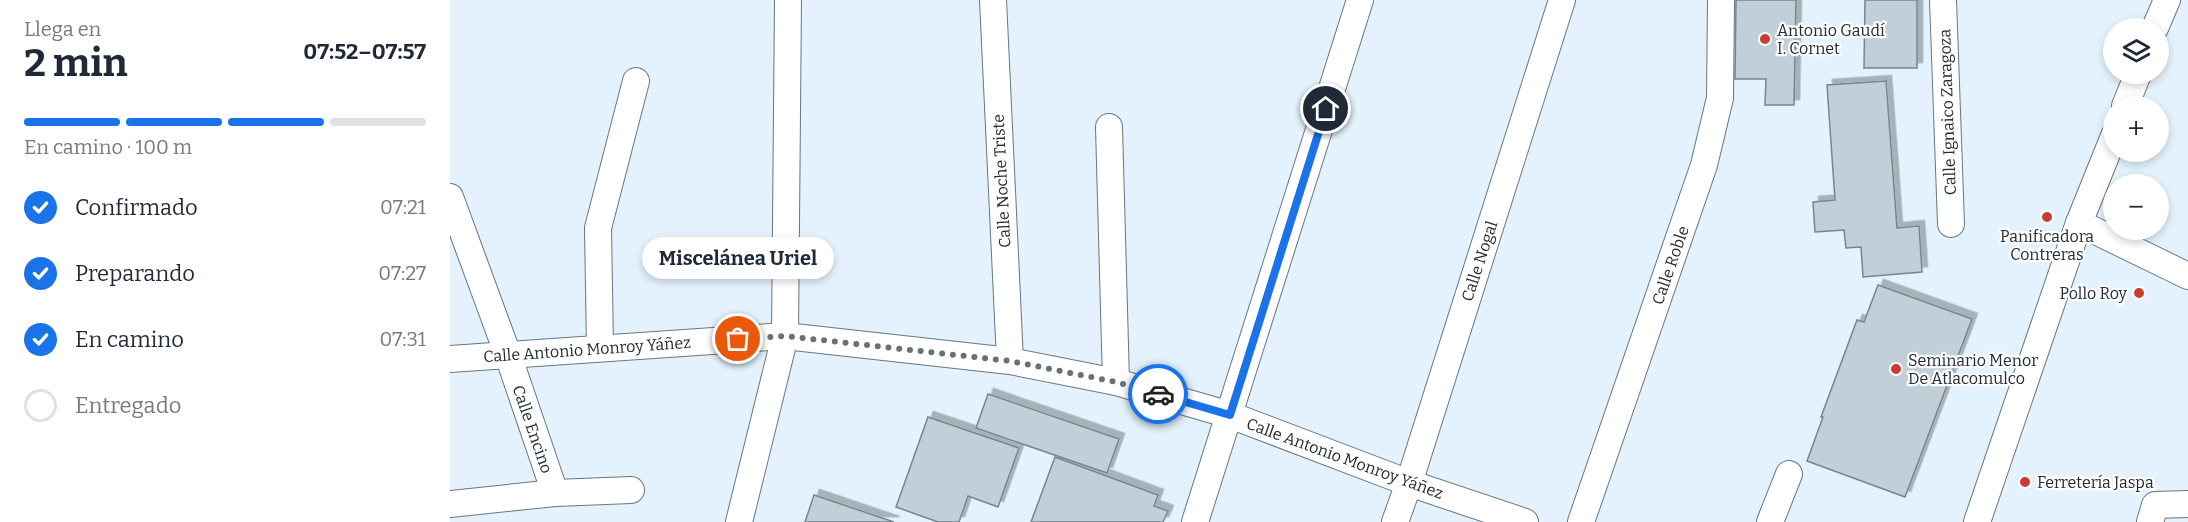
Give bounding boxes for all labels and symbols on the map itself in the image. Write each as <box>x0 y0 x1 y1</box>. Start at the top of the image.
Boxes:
place label: Antonio Gaudí I. Cornet <box>1777 21 1885 58</box>
street label: Calle Ignaico Zaragoza <box>1935 28 1960 195</box>
marker: Antonio Gaudí I. Cornet <box>1758 32 1772 46</box>
pin <box>1300 83 1351 134</box>
street label: Calle Noche Triste <box>989 114 1014 248</box>
marker: Panificadora Contreras <box>2040 210 2054 224</box>
street label: Calle Nogal <box>1458 218 1502 304</box>
street label: Calle Roble <box>1648 223 1693 307</box>
place label: Panificadora Contreras <box>2000 227 2094 264</box>
callout: Miscelánea Uriel <box>642 237 834 279</box>
place label: Pollo Roy <box>2059 284 2128 303</box>
marker: Pollo Roy <box>2132 286 2146 300</box>
pin <box>712 313 763 364</box>
street label: Calle Antonio Monroy Yáñez <box>483 333 692 366</box>
place label: Seminario Menor De Atlacomulco <box>1908 351 2038 388</box>
marker: Seminario Menor De Atlacomulco <box>1889 362 1903 376</box>
courier <box>1128 364 1188 424</box>
street label: Calle Encino <box>509 383 556 476</box>
street label: Calle Antonio Monroy Yáñez <box>1244 414 1446 503</box>
place label: Ferretería Jaspa <box>2037 473 2154 492</box>
marker: Ferretería Jaspa <box>2018 475 2032 489</box>

